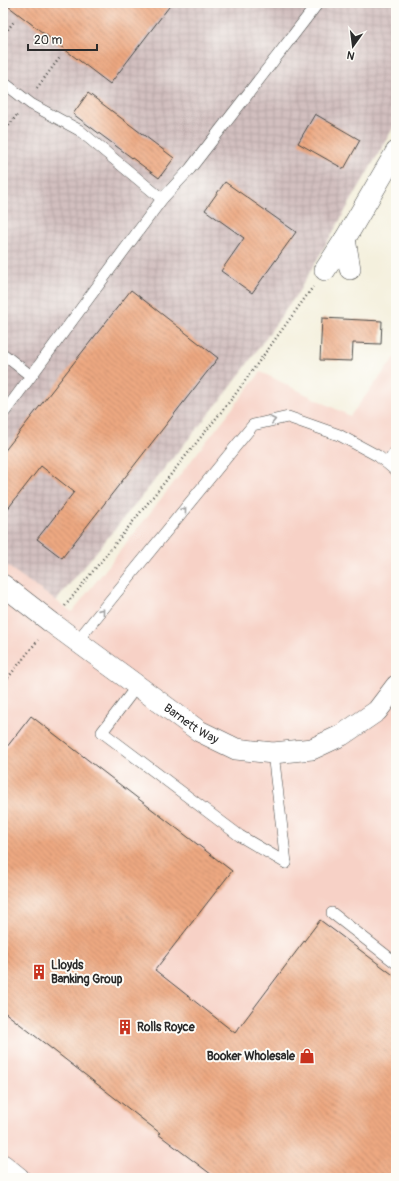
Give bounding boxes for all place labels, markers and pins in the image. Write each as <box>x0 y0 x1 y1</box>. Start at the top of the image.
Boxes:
place label: Lloyds Banking Group <box>51 958 123 987</box>
building icon: Lloyds Banking Group <box>30 963 48 981</box>
building icon: Rolls Royce <box>116 1018 134 1036</box>
place label: Rolls Royce <box>137 1020 196 1035</box>
shop icon: Booker Wholesale <box>298 1047 316 1065</box>
place label: Booker Wholesale <box>207 1049 296 1064</box>

